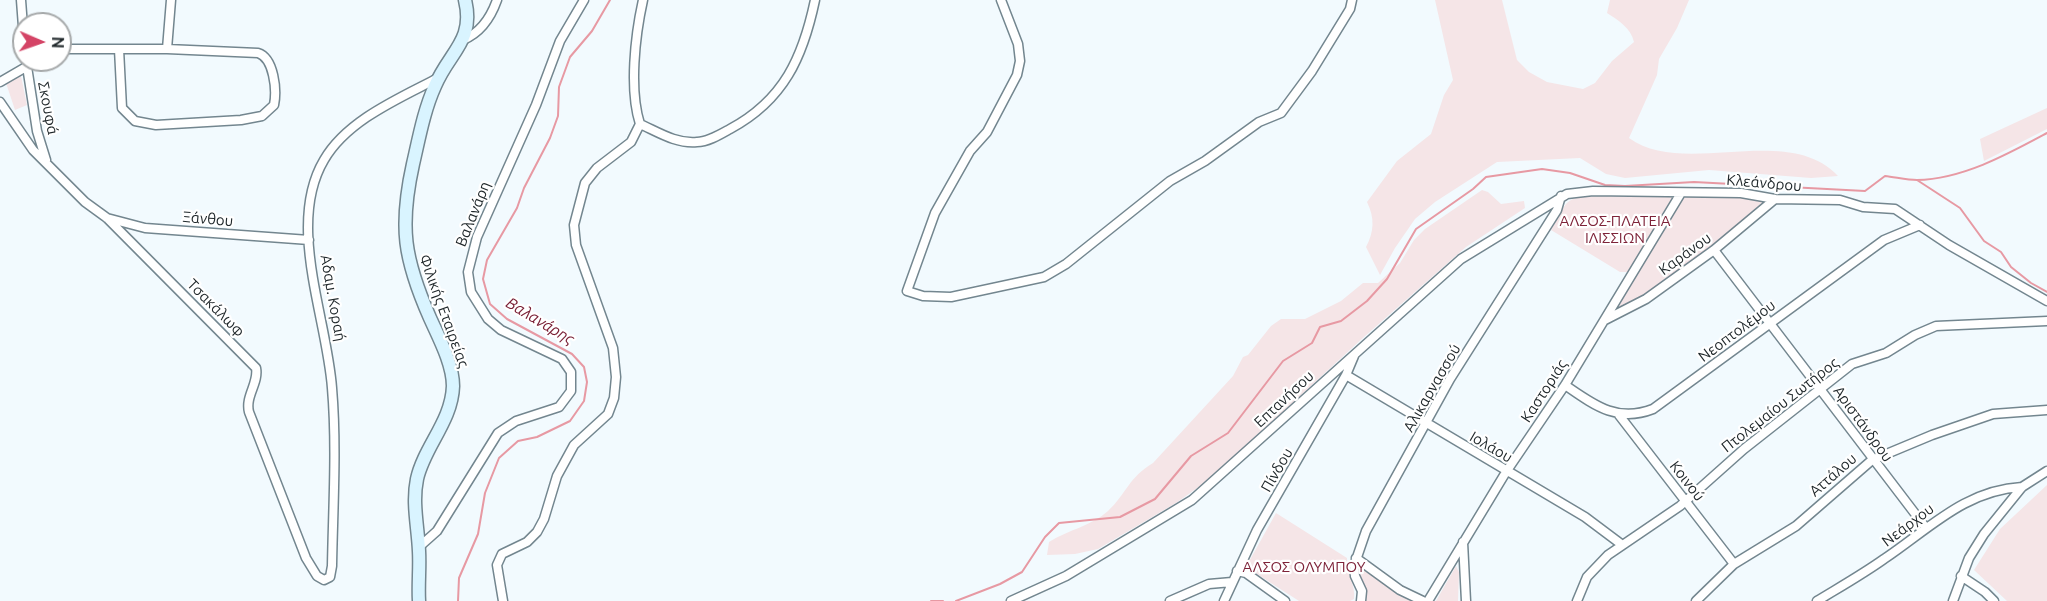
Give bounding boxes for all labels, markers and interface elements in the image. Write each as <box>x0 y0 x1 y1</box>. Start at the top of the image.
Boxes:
north arrow <box>12 12 72 72</box>
text: N <box>49 36 67 49</box>
street label: Σκουφά <box>34 80 62 136</box>
street label: Κλεάνδρου <box>1726 171 1802 195</box>
street label: Βαλανάρη <box>452 179 494 249</box>
street label: Ξάνθου <box>182 208 234 230</box>
park label: ΑΛΣΟΣ-ΠΛΑΤΕΙΑ ΙΛΙΣΣΙΩΝ <box>1560 212 1670 247</box>
street label: Καράνου <box>1655 229 1715 279</box>
street label: Φιλικής Εταιρείας <box>415 252 473 370</box>
street label: Αδαμ. Κοραή <box>317 253 349 343</box>
street label: Τσακάλωφ <box>183 275 249 341</box>
water label: Βαλανάρης <box>503 293 577 349</box>
street label: Νεοπτολέμου <box>1695 296 1779 366</box>
street label: Αλικαρνασσού <box>1400 341 1464 435</box>
street label: Πτολεμαίου Σωτήρος <box>1718 354 1842 456</box>
street label: Καστοριάς <box>1517 356 1571 426</box>
street label: Επτανήσου <box>1251 367 1317 431</box>
street label: Αριστάνδρου <box>1829 382 1897 466</box>
street label: Ιολάου <box>1466 428 1516 466</box>
street label: Πίνδου <box>1257 445 1297 495</box>
street label: Αττάλου <box>1806 450 1860 500</box>
street label: Κοινού <box>1666 457 1708 505</box>
street label: Νεάρχου <box>1878 500 1938 550</box>
park label: ΑΛΣΟΣ ΟΛΥΜΠΟΥ <box>1243 558 1365 576</box>

